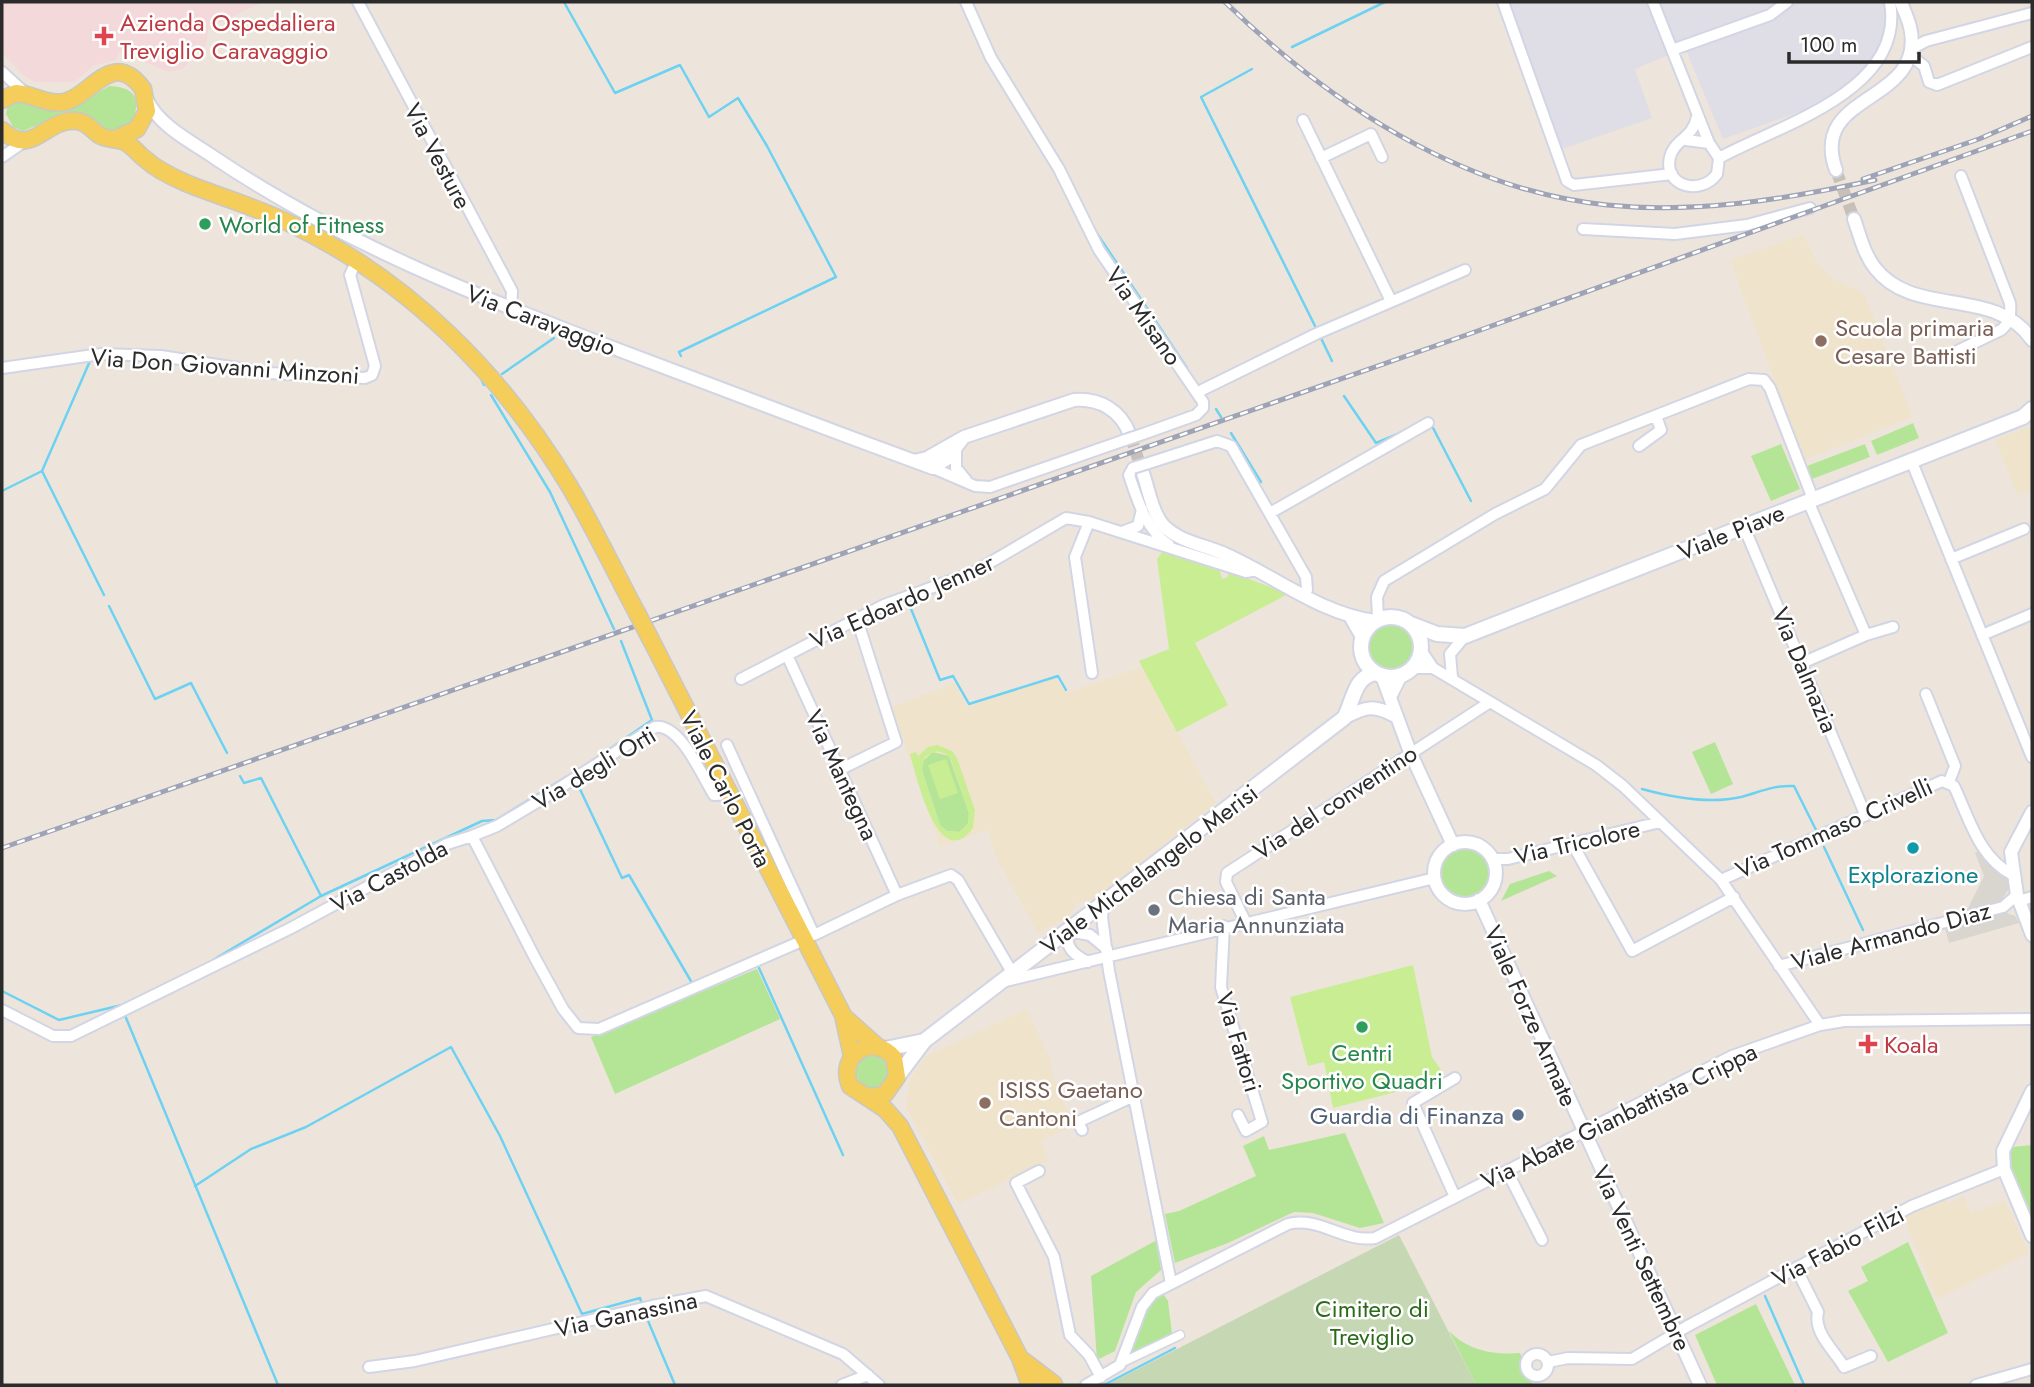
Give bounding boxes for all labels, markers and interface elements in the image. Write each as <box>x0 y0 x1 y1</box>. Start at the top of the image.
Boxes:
place label: Azienda Ospedaliera Treviglio Caravaggio <box>120 5 336 68</box>
scale bar <box>1789 21 1918 65</box>
marker: Azienda Ospedaliera Treviglio Caravaggio <box>94 26 114 46</box>
text: 100 m <box>1800 30 1857 60</box>
street label: Via Vesture <box>395 97 481 215</box>
place label: World of Fitness <box>219 207 384 242</box>
marker: World of Fitness <box>197 216 213 232</box>
street label: Via Misano <box>1097 260 1191 372</box>
street label: Via Caravaggio <box>461 275 621 365</box>
place label: Scuola primaria Cesare Battisti <box>1835 310 1994 373</box>
marker: Scuola primaria Cesare Battisti <box>1813 333 1829 349</box>
street label: Via Don Giovanni Minzoni <box>89 339 361 393</box>
street label: Viale Piave <box>1672 495 1790 569</box>
street label: Via Edoardo Jenner <box>804 544 1000 657</box>
street label: Via Dalmazia <box>1763 602 1847 738</box>
street label: Via Mantegna <box>796 704 888 846</box>
street label: Viale Carlo Porta <box>671 705 781 873</box>
street label: Via degli Orti <box>526 717 662 819</box>
street label: Via del conventino <box>1246 736 1424 868</box>
street label: Via Tommaso Crivelli <box>1730 769 1938 887</box>
street label: Viale Michelangelo Merisi <box>1033 775 1265 963</box>
street label: Via Tricolore <box>1511 811 1643 873</box>
street label: Via Castolda <box>324 830 454 922</box>
marker: Explorazione <box>1905 840 1921 856</box>
place label: Explorazione <box>1848 857 1978 892</box>
place label: Chiesa di Santa Maria Annunziata <box>1168 879 1345 942</box>
street label: Viale Armando Diaz <box>1788 893 1994 979</box>
marker: Chiesa di Santa Maria Annunziata <box>1146 902 1162 918</box>
street label: Viale Forze Armate <box>1475 920 1587 1112</box>
street label: Via Fattori <box>1207 988 1271 1096</box>
marker: Centri Sportivo Quadri <box>1354 1019 1370 1035</box>
place label: Koala <box>1884 1027 1939 1062</box>
street label: Via Abate Gianbattista Crippa <box>1475 1034 1763 1198</box>
marker: Koala <box>1858 1034 1878 1054</box>
place label: Centri Sportivo Quadri <box>1281 1035 1443 1098</box>
place label: ISISS Gaetano Cantoni <box>999 1072 1143 1135</box>
marker: ISISS Gaetano Cantoni <box>977 1095 993 1111</box>
place label: Guardia di Finanza <box>1310 1098 1504 1133</box>
marker: Guardia di Finanza <box>1510 1107 1526 1123</box>
street label: Via Venti Settembre <box>1584 1160 1700 1356</box>
street label: Via Fabio Filzi <box>1766 1197 1910 1295</box>
street label: Via Ganassina <box>552 1282 700 1346</box>
park label: Cimitero di Treviglio <box>1315 1291 1429 1354</box>

